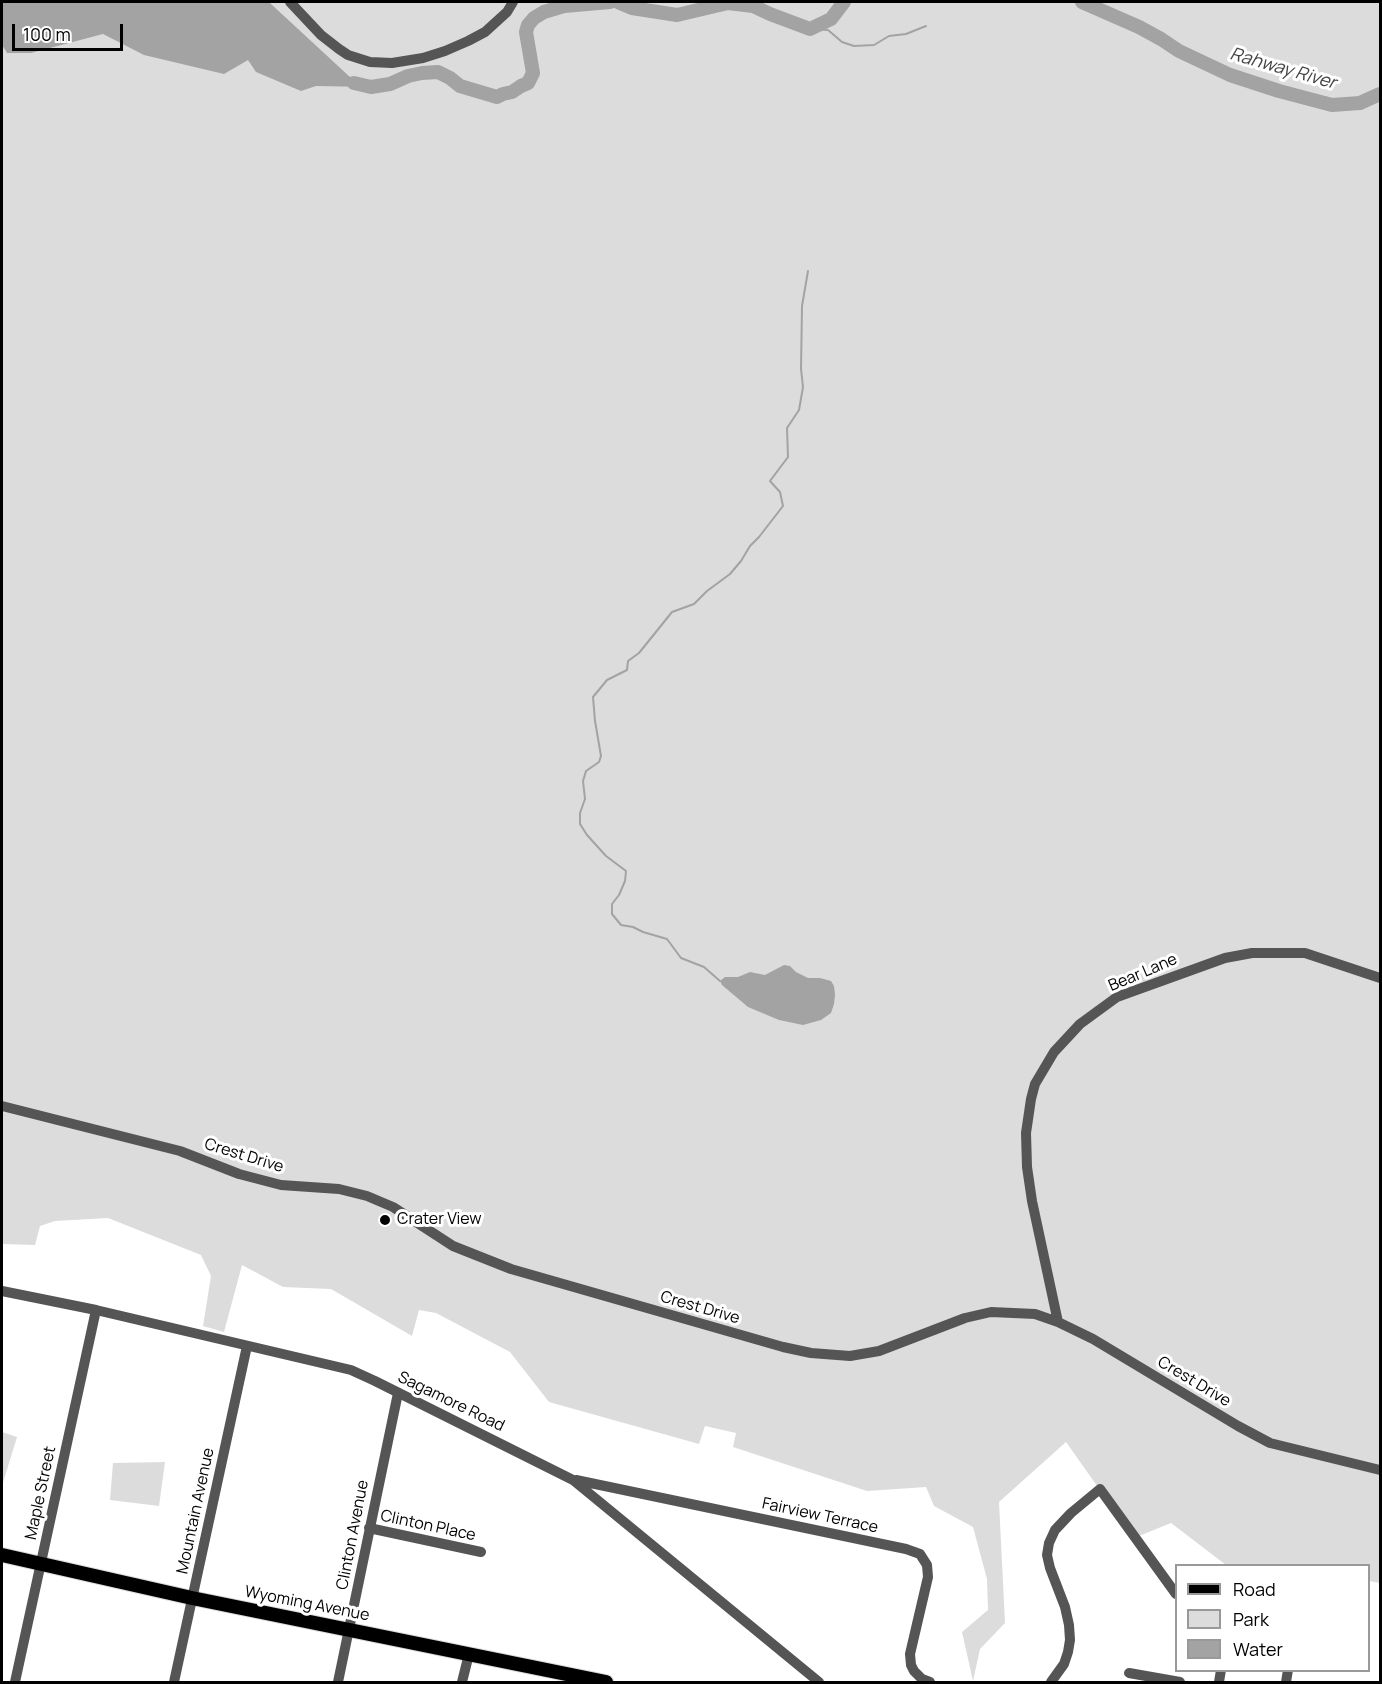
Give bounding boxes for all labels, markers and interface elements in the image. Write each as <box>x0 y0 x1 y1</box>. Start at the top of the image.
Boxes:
scale bar <box>15 12 126 50</box>
text: 100 m <box>23 22 71 46</box>
water label: Rahway River <box>1228 44 1338 94</box>
street label: Bear Lane <box>1106 950 1180 996</box>
street label: Crest Drive <box>202 1135 286 1177</box>
place label: Crater View <box>397 1210 482 1230</box>
marker: Crater View <box>378 1213 392 1227</box>
street label: Crest Drive <box>658 1287 742 1329</box>
street label: Crest Drive <box>1154 1353 1234 1411</box>
street label: Sagamore Road <box>395 1368 507 1436</box>
street label: Maple Street <box>22 1444 60 1542</box>
street label: Mountain Avenue <box>173 1446 219 1576</box>
street label: Clinton Avenue <box>333 1478 373 1592</box>
street label: Fairview Terrace <box>760 1494 880 1538</box>
street label: Clinton Place <box>379 1507 477 1545</box>
legend <box>1175 1564 1370 1672</box>
text: Road <box>1233 1577 1276 1601</box>
street label: Wyoming Avenue <box>243 1582 371 1626</box>
text: Park <box>1233 1607 1269 1631</box>
text: Water <box>1233 1637 1283 1661</box>

